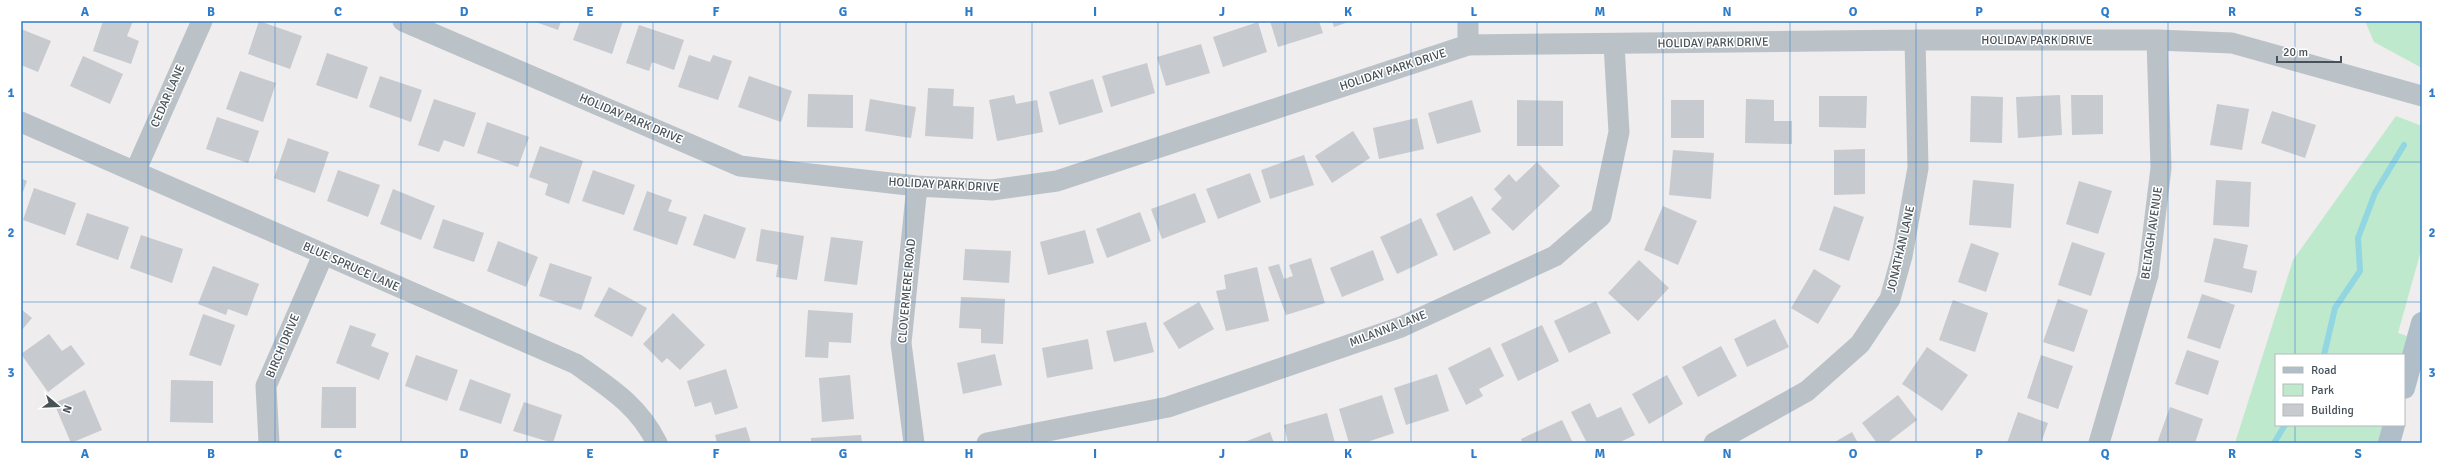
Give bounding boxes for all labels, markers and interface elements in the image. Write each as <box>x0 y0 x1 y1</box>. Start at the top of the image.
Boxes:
text: A <box>81 4 90 20</box>
text: B <box>207 4 215 20</box>
text: C <box>334 4 342 20</box>
text: D <box>460 4 469 20</box>
text: E <box>586 4 594 20</box>
text: F <box>713 4 720 20</box>
text: G <box>839 4 847 20</box>
text: H <box>965 4 973 20</box>
text: I <box>1093 4 1097 20</box>
text: J <box>1219 4 1225 20</box>
text: K <box>1344 4 1352 20</box>
text: L <box>1471 4 1478 20</box>
text: M <box>1595 4 1606 20</box>
text: N <box>1722 4 1732 20</box>
text: O <box>1849 4 1858 20</box>
text: P <box>1975 4 1983 20</box>
text: Q <box>2101 4 2110 20</box>
text: R <box>2228 4 2236 20</box>
text: S <box>2354 4 2362 20</box>
street label: HOLIDAY PARK DRIVE <box>1981 33 2093 48</box>
street label: HOLIDAY PARK DRIVE <box>1657 35 1769 51</box>
scale bar <box>2277 38 2341 64</box>
text: 20 m <box>2283 45 2308 60</box>
street label: HOLIDAY PARK DRIVE <box>1338 46 1448 94</box>
street label: CEDAR LANE <box>147 62 189 130</box>
text: 1 <box>7 85 15 101</box>
text: 1 <box>2428 85 2436 101</box>
street label: HOLIDAY PARK DRIVE <box>577 90 685 148</box>
street label: HOLIDAY PARK DRIVE <box>888 175 1000 195</box>
street label: BELTAGH AVENUE <box>2138 186 2166 280</box>
street label: JONATHAN LANE <box>1884 204 1918 294</box>
text: 2 <box>7 225 15 241</box>
text: 2 <box>2428 225 2436 241</box>
street label: CLOVERMERE ROAD <box>895 238 919 344</box>
street label: BLUE SPRUCE LANE <box>300 239 402 295</box>
street label: MILANNA LANE <box>1347 307 1429 351</box>
street label: BIRCH DRIVE <box>263 312 303 380</box>
legend <box>2275 354 2405 426</box>
text: Road <box>2311 363 2337 378</box>
text: 3 <box>7 365 15 381</box>
text: 3 <box>2428 365 2436 381</box>
text: Park <box>2311 383 2334 398</box>
north arrow <box>38 386 78 426</box>
text: N <box>60 403 74 415</box>
text: Building <box>2311 403 2354 418</box>
text: A <box>81 446 90 462</box>
text: B <box>207 446 215 462</box>
text: C <box>334 446 342 462</box>
text: D <box>460 446 469 462</box>
text: E <box>586 446 594 462</box>
text: F <box>713 446 720 462</box>
text: G <box>839 446 847 462</box>
text: H <box>965 446 973 462</box>
text: I <box>1093 446 1097 462</box>
text: J <box>1219 446 1225 462</box>
text: K <box>1344 446 1352 462</box>
text: L <box>1471 446 1478 462</box>
text: M <box>1595 446 1606 462</box>
text: N <box>1722 446 1732 462</box>
text: O <box>1849 446 1858 462</box>
text: P <box>1975 446 1983 462</box>
text: Q <box>2101 446 2110 462</box>
text: R <box>2228 446 2236 462</box>
text: S <box>2354 446 2362 462</box>

